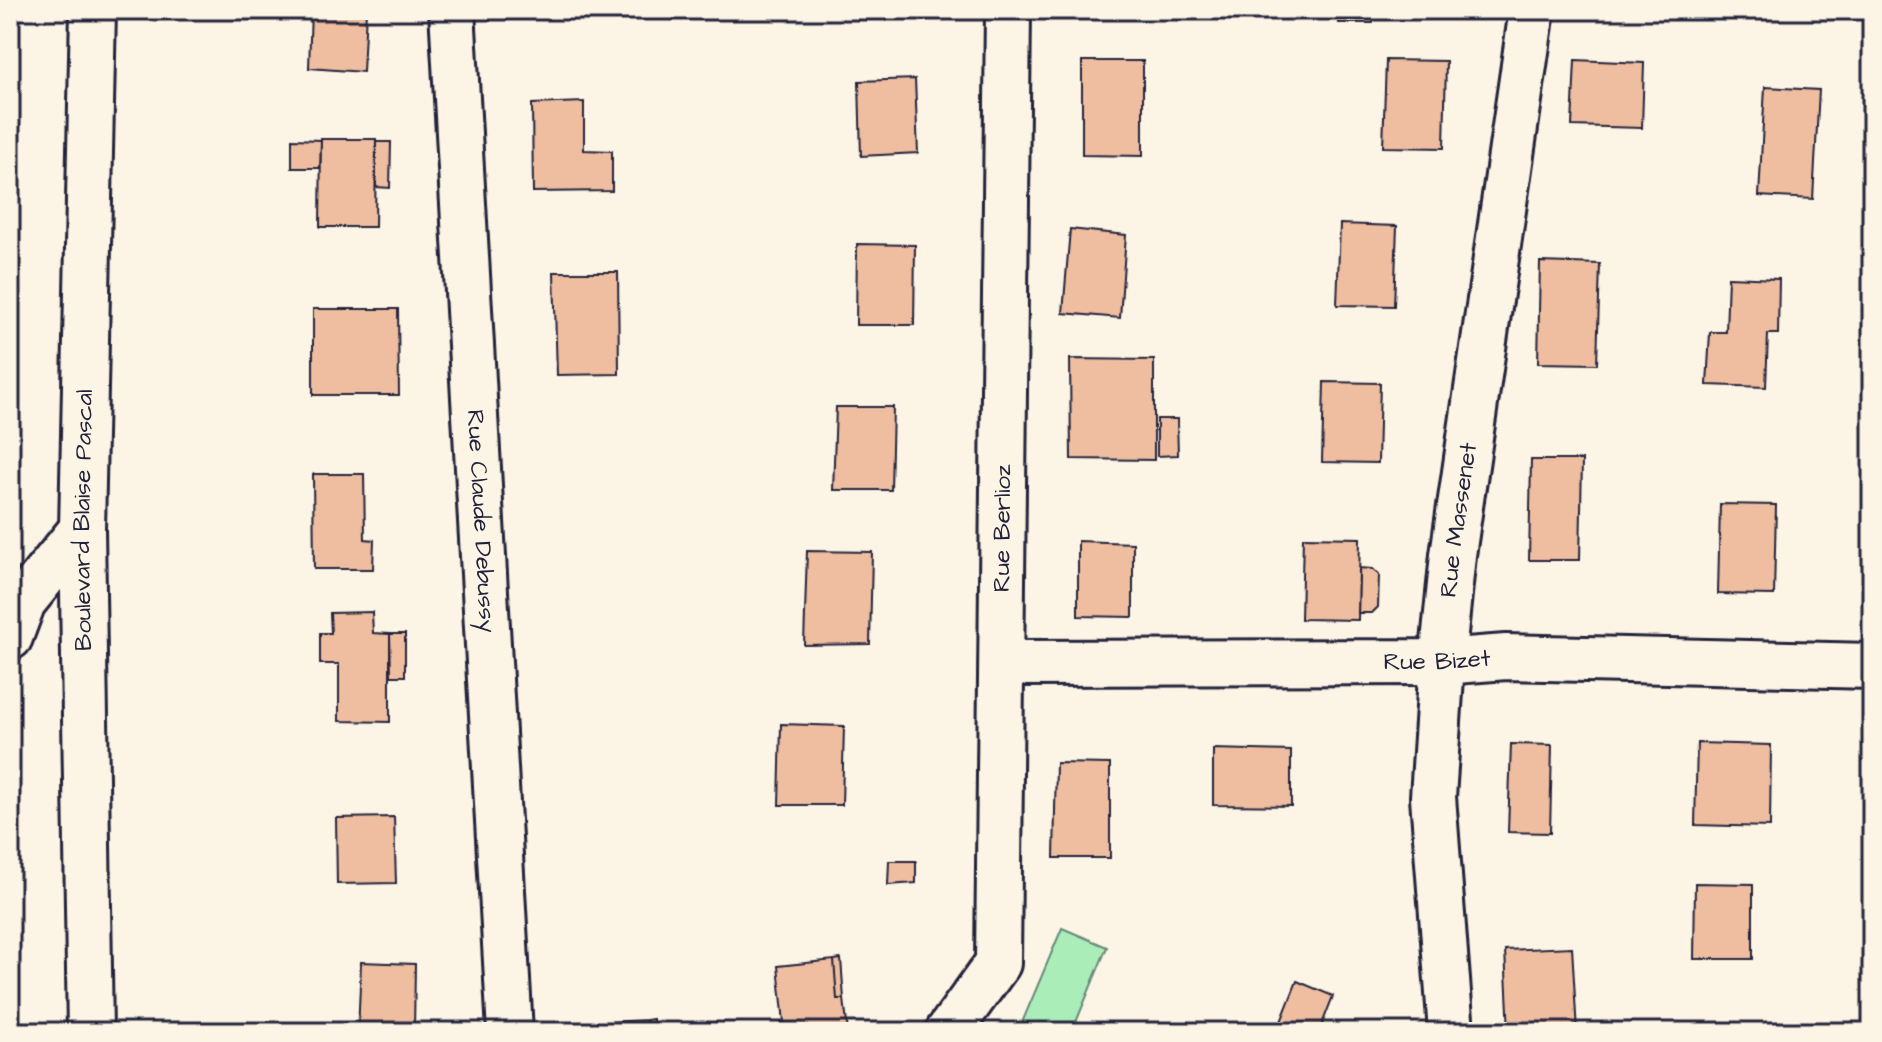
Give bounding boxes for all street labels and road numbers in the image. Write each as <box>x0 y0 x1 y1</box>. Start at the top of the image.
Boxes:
street label: Boulevard Blaise Pascal <box>65 389 102 651</box>
street label: Rue Claude Debussy <box>458 409 504 634</box>
street label: Rue Massenet <box>1432 440 1486 599</box>
street label: Rue Berlioz <box>985 464 1020 592</box>
street label: Rue Bizet <box>1383 641 1492 679</box>

